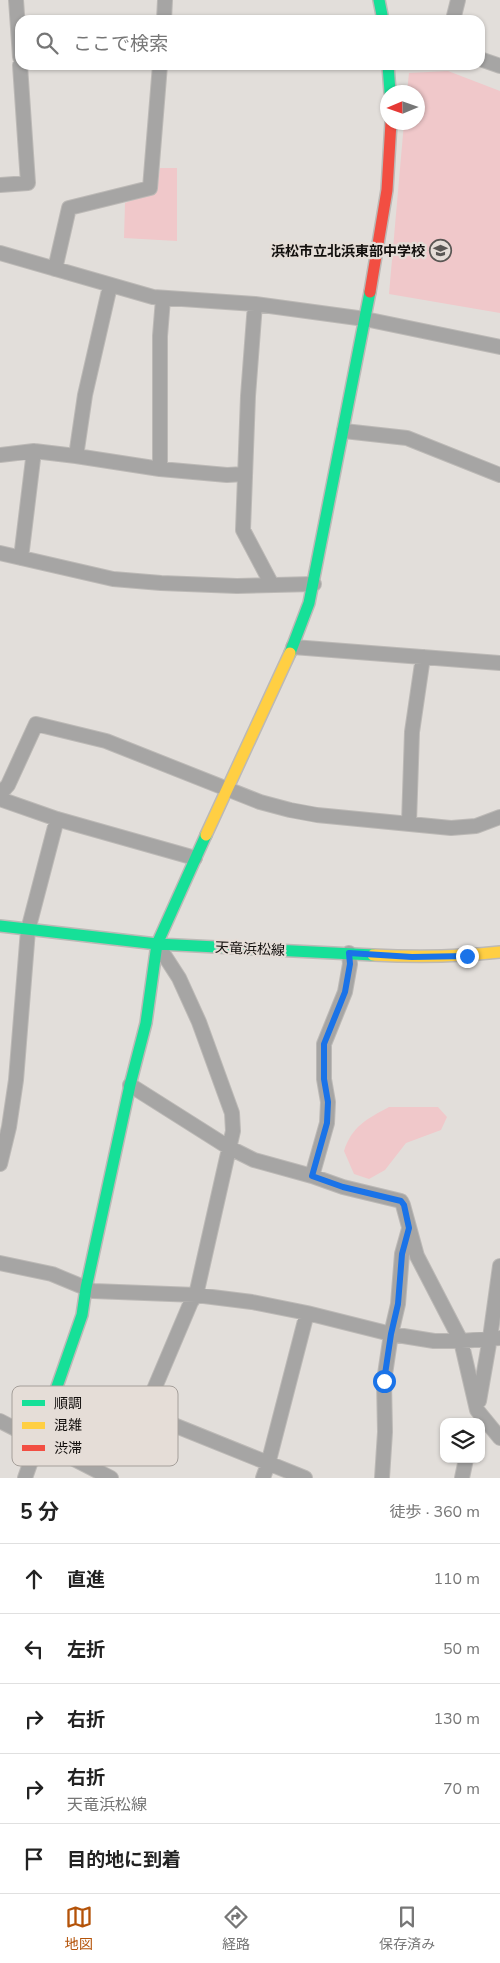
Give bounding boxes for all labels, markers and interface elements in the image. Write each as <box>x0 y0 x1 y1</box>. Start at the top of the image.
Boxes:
search box <box>15 15 485 70</box>
icon: search <box>33 29 61 57</box>
text: ここで検索 <box>73 31 168 57</box>
north arrow <box>380 85 425 130</box>
school or university icon: 浜松市立北浜東部中学校 <box>429 239 453 263</box>
place label: 浜松市立北浜東部中学校 <box>271 242 425 261</box>
street label: 天竜浜松線 <box>215 938 285 960</box>
route end <box>456 945 479 968</box>
route start <box>373 1370 396 1393</box>
legend <box>12 1386 178 1466</box>
text: 順調 <box>54 1394 82 1413</box>
text: 混雑 <box>54 1416 82 1435</box>
map controls <box>440 1418 485 1463</box>
button: layers <box>440 1418 485 1463</box>
text: 渋滞 <box>54 1439 82 1458</box>
text: 5 分 <box>20 1498 59 1526</box>
text: 徒歩 · 360 m <box>390 1501 480 1523</box>
icon: ahead <box>20 1565 48 1593</box>
text: 直進 <box>67 1567 105 1593</box>
text: 110 m <box>433 1568 480 1590</box>
icon: left <box>20 1635 48 1663</box>
text: 左折 <box>67 1637 105 1663</box>
text: 50 m <box>443 1638 480 1660</box>
icon: right <box>20 1705 48 1733</box>
text: 右折 <box>67 1707 105 1733</box>
text: 130 m <box>433 1708 480 1730</box>
text: 右折 <box>67 1765 105 1791</box>
icon: right <box>20 1775 48 1803</box>
text: 70 m <box>443 1778 480 1800</box>
text: 天竜浜松線 <box>67 1794 147 1816</box>
icon: arrive <box>20 1845 48 1873</box>
text: 目的地に到着 <box>67 1847 181 1873</box>
tab: 地図 <box>65 1903 93 1954</box>
tab: 経路 <box>222 1903 250 1954</box>
tab: 保存済み <box>379 1903 435 1954</box>

